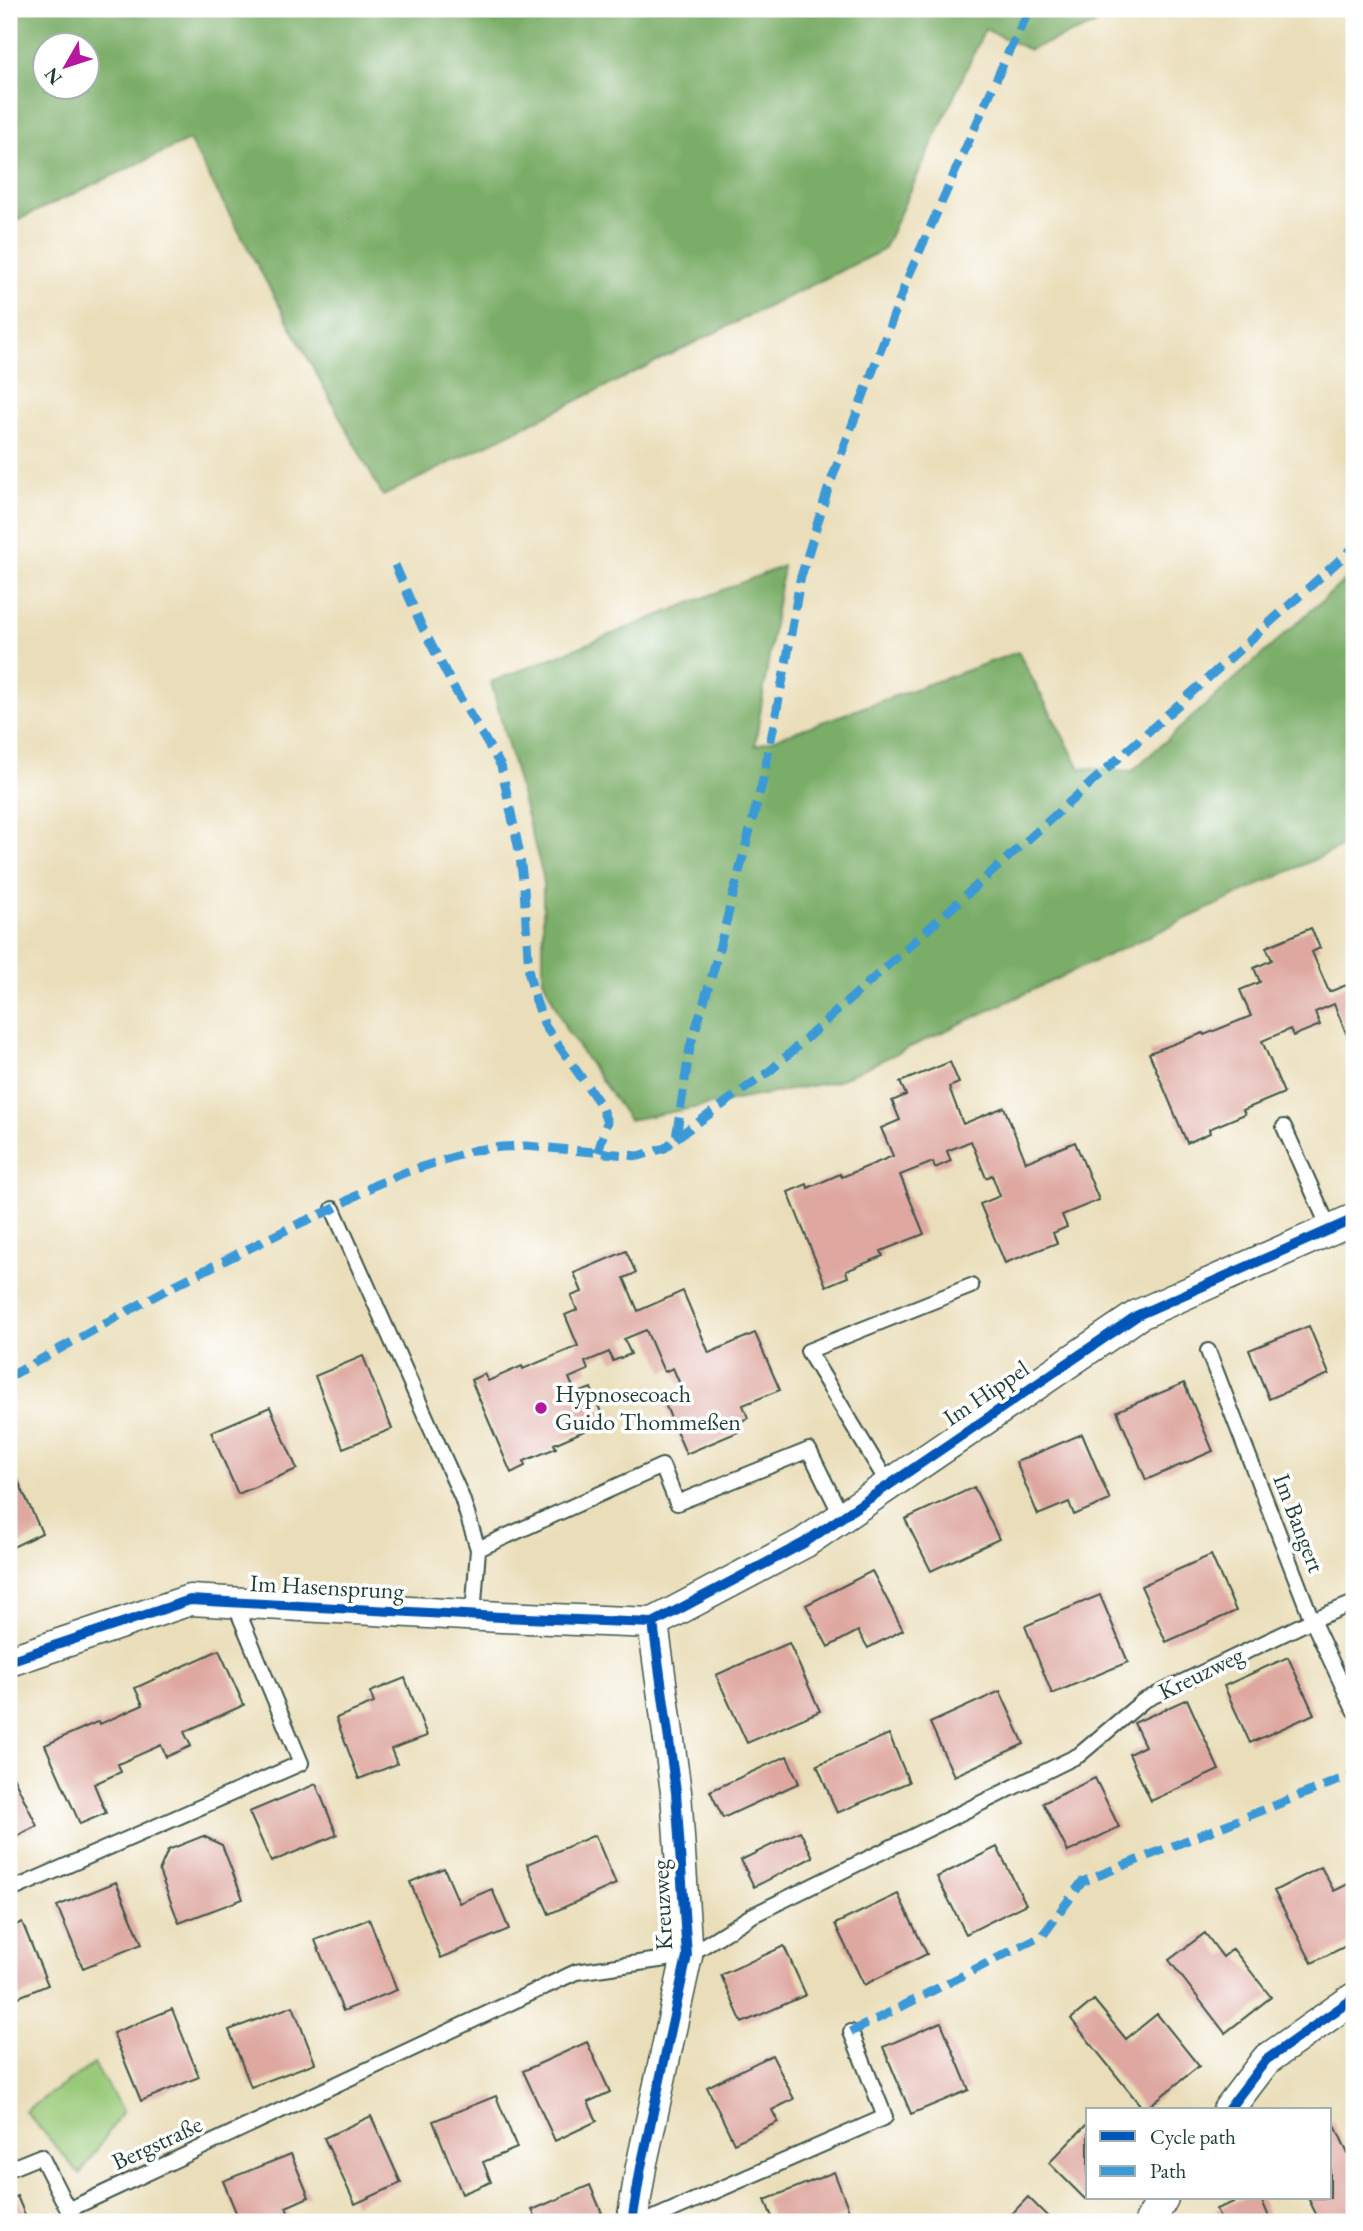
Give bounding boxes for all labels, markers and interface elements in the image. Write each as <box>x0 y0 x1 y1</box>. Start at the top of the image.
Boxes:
north arrow <box>32 32 102 102</box>
text: N <box>38 62 68 90</box>
street label: Im Hippel <box>937 1352 1035 1433</box>
place label: Hypnosecoach Guido Thommeßen <box>555 1378 741 1437</box>
marker: Hypnosecoach Guido Thommeßen <box>533 1400 549 1416</box>
street label: Im Bangert <box>1266 1469 1333 1577</box>
street label: Im Hasensprung <box>249 1567 405 1606</box>
street label: Kreuzweg <box>1153 1638 1249 1706</box>
street label: Kreuzweg <box>644 1858 679 1951</box>
street label: Bergstraße <box>107 2108 207 2177</box>
legend <box>1086 2108 1332 2200</box>
text: Cycle path <box>1150 2123 1236 2150</box>
text: Path <box>1150 2157 1187 2184</box>

